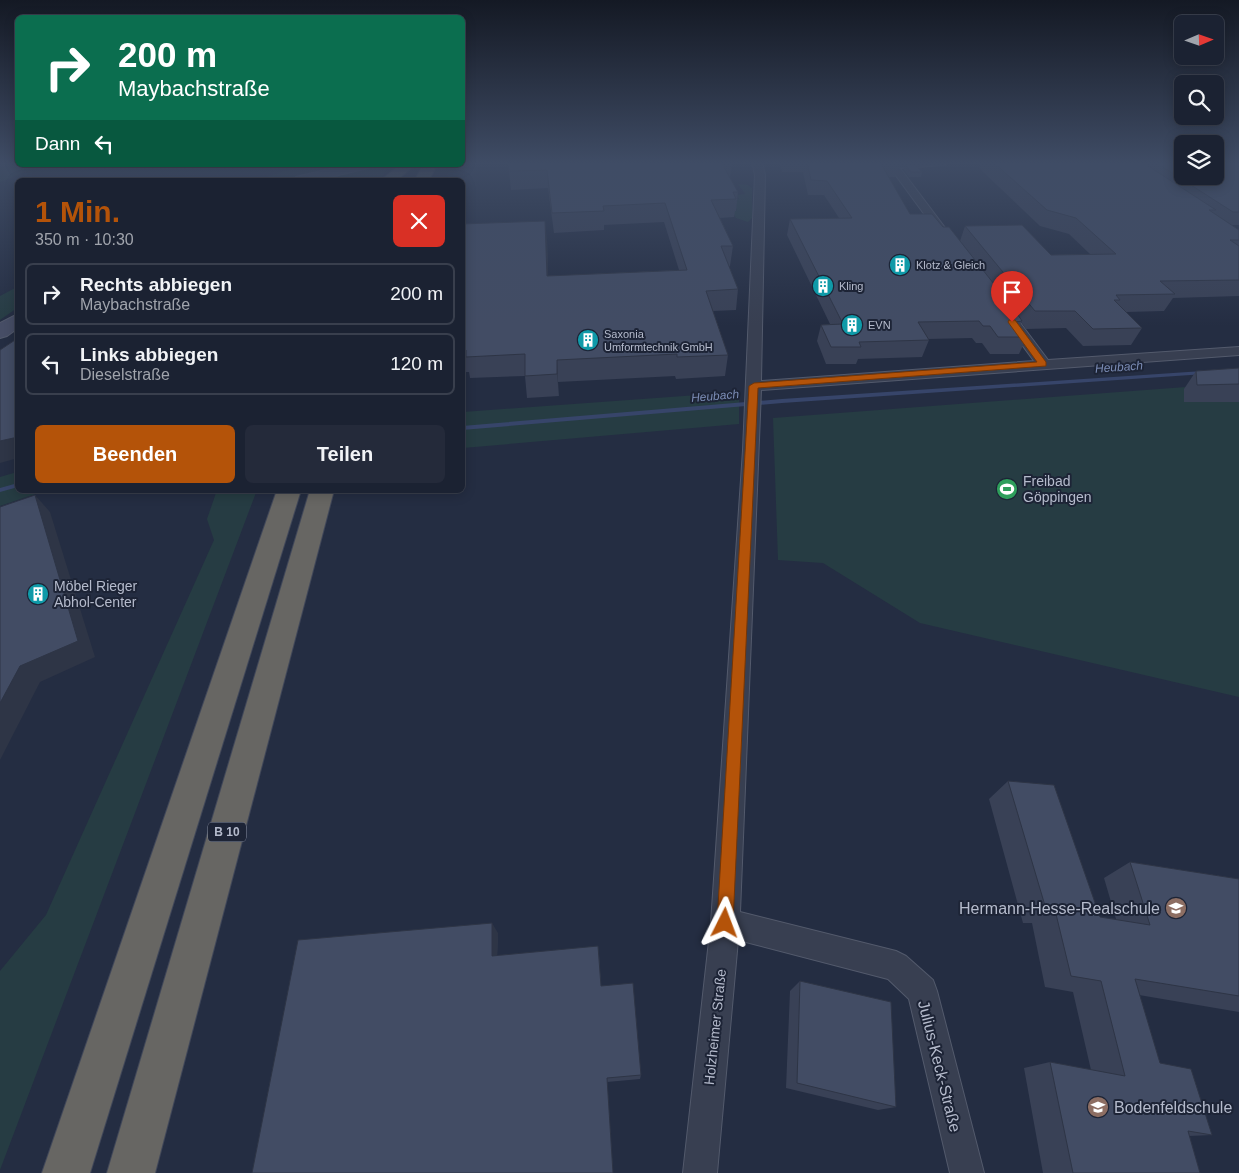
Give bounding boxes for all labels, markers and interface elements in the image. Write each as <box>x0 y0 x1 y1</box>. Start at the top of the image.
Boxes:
north arrow <box>1174 15 1224 65</box>
map controls <box>1174 15 1224 185</box>
icon: right <box>35 35 100 100</box>
text: 200 m <box>118 35 217 74</box>
button: search <box>1174 75 1224 125</box>
text: Maybachstraße <box>118 76 270 101</box>
icon: left <box>90 130 118 158</box>
text: Dann <box>35 133 80 154</box>
button: layers <box>1174 135 1224 185</box>
text: 1 Min. <box>35 195 120 228</box>
button: close <box>393 195 445 247</box>
text: 350 m · 10:30 <box>35 231 134 248</box>
building icon: Klotz & Gleich <box>888 253 912 277</box>
place label: Klotz & Gleich <box>916 259 985 271</box>
pin <box>991 271 1033 322</box>
text: Rechts abbiegen <box>80 274 232 295</box>
building icon: Kling <box>811 274 835 298</box>
icon: arrive <box>998 278 1026 306</box>
icon: right <box>37 280 65 308</box>
place label: Kling <box>839 280 863 292</box>
text: 200 m <box>390 283 443 304</box>
text: Maybachstraße <box>80 296 190 313</box>
building icon: EVN <box>840 313 864 337</box>
place label: EVN <box>868 319 891 331</box>
building icon: Saxonia Umformtechnik GmbH <box>576 328 600 352</box>
place label: Saxonia Umformtechnik GmbH <box>604 328 713 353</box>
text: Links abbiegen <box>80 344 218 365</box>
icon: left <box>37 350 65 378</box>
text: 120 m <box>390 353 443 374</box>
water label: Heubach <box>1095 358 1144 376</box>
text: Dieselstraße <box>80 366 170 383</box>
water label: Heubach <box>690 387 740 405</box>
button: Beenden <box>35 425 235 483</box>
button: Teilen <box>245 425 445 483</box>
place label: Freibad Göppingen <box>1023 473 1092 505</box>
sports icon: Freibad Göppingen <box>995 477 1019 501</box>
place label: Möbel Rieger Abhol-Center <box>54 578 138 610</box>
building icon: Möbel Rieger Abhol-Center <box>26 582 50 606</box>
road number: B 10 <box>208 822 246 842</box>
position arrow <box>698 896 750 948</box>
school or university icon: Hermann-Hesse-Realschule <box>1164 896 1188 920</box>
place label: Hermann-Hesse-Realschule <box>959 900 1160 917</box>
street label: Holzheimer Straße <box>701 968 729 1086</box>
street label: Julius-Keck-Straße <box>915 998 964 1134</box>
school or university icon: Bodenfeldschule <box>1086 1095 1110 1119</box>
place label: Bodenfeldschule <box>1114 1099 1232 1116</box>

